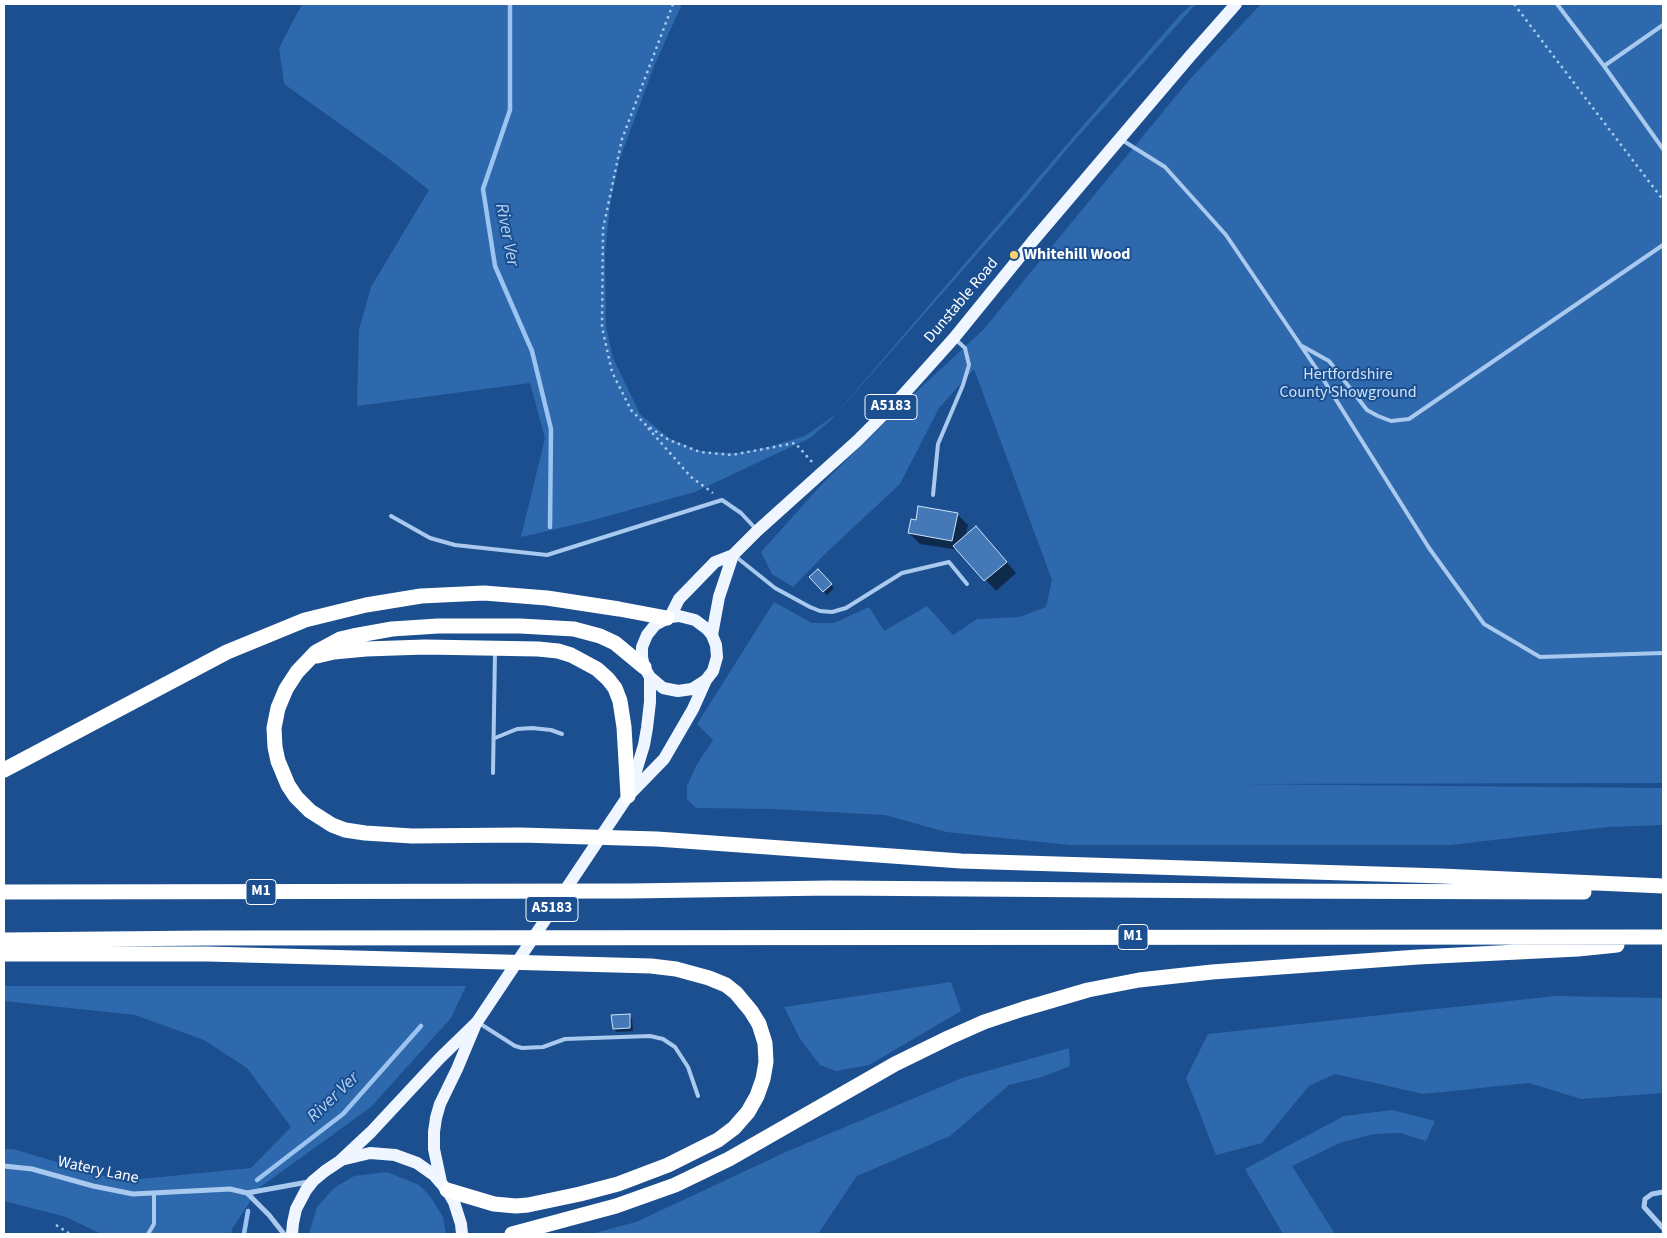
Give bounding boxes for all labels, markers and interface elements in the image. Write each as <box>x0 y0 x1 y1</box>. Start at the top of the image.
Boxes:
water label: River Ver <box>489 202 523 268</box>
place label: Whitehill Wood <box>1024 245 1131 265</box>
marker: Whitehill Wood <box>1008 249 1020 261</box>
street label: Dunstable Road <box>921 255 1003 347</box>
park label: Hertfordshire County Showground <box>1279 365 1417 403</box>
road number: A5183 <box>865 394 917 420</box>
road number: M1 <box>246 880 276 904</box>
road number: A5183 <box>526 896 578 922</box>
road number: M1 <box>1118 924 1148 950</box>
water label: River Ver <box>304 1068 364 1128</box>
street label: Watery Lane <box>56 1153 140 1189</box>

